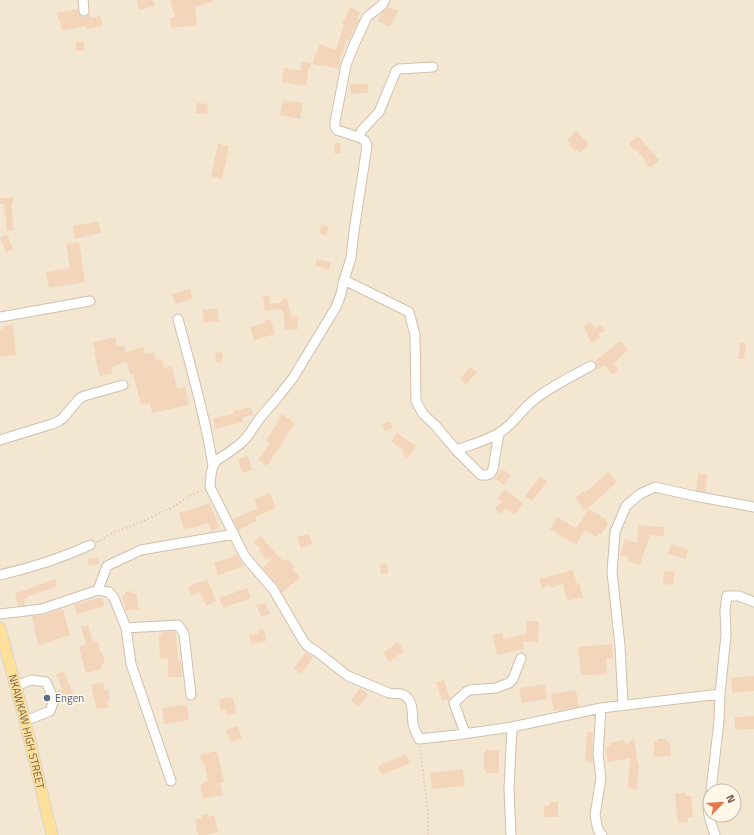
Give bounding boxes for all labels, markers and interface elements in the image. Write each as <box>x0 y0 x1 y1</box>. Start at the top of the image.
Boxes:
street label: NKAWKAW HIGH STREET <box>5 672 49 791</box>
place label: Engen <box>55 690 84 706</box>
marker: Engen <box>42 693 52 703</box>
north arrow <box>702 783 742 823</box>
text: N <box>722 792 740 806</box>

